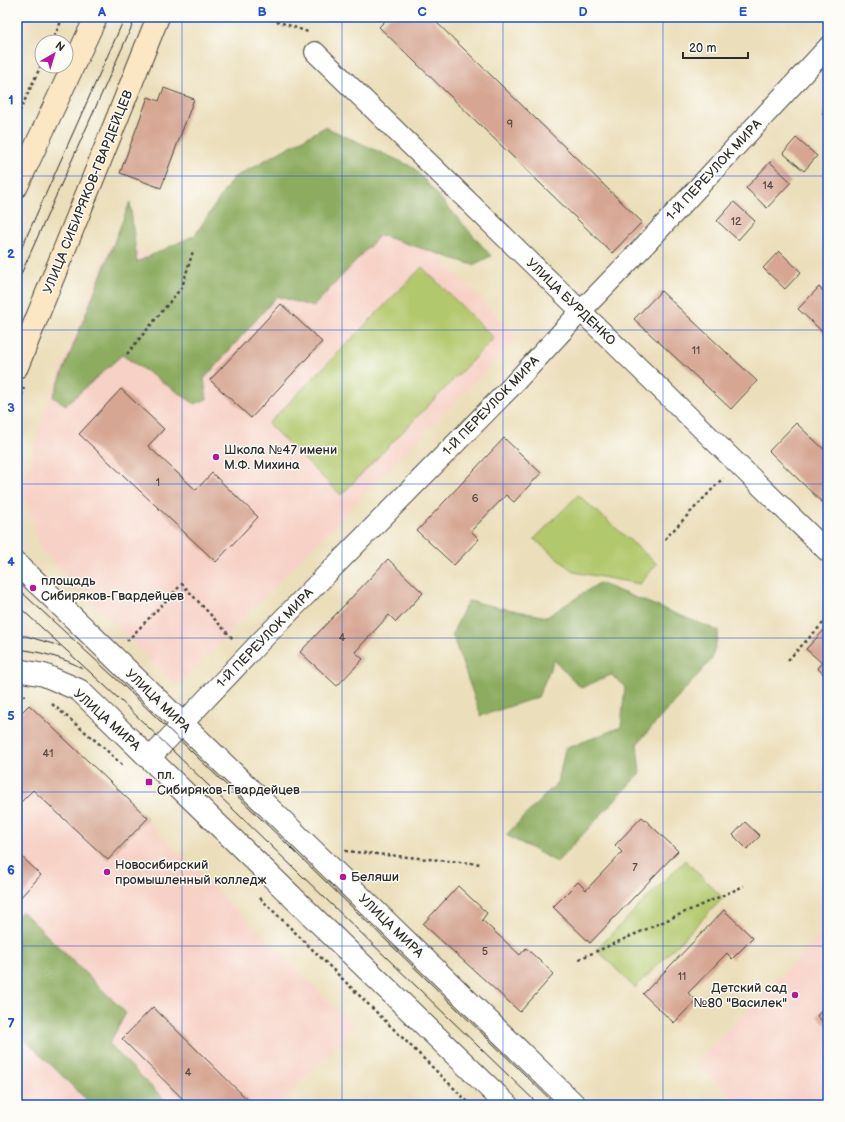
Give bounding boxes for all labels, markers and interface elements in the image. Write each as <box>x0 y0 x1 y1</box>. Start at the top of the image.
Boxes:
text: A <box>97 4 106 20</box>
text: B <box>257 4 267 20</box>
text: C <box>417 4 427 20</box>
text: D <box>578 4 588 20</box>
text: E <box>739 4 748 20</box>
north arrow <box>34 34 74 74</box>
scale bar <box>683 34 748 60</box>
text: N <box>53 39 67 54</box>
text: 20 m <box>689 41 716 56</box>
street label: УЛИЦА СИБИРЯКОВ-ГВАРДЕЙЦЕВ <box>40 88 136 296</box>
text: 1 <box>8 92 14 108</box>
street label: 1-Й ПЕРЕУЛОК МИРА <box>663 116 765 224</box>
house number: 9 <box>507 118 513 131</box>
house number: 14 <box>763 179 774 192</box>
house number: 12 <box>731 215 742 228</box>
text: 2 <box>7 246 15 262</box>
street label: УЛИЦА БУРДЕНКО <box>523 255 619 349</box>
house number: 11 <box>692 344 700 357</box>
street label: 1-Й ПЕРЕУЛОК МИРА <box>439 353 543 459</box>
text: 3 <box>7 400 15 416</box>
place label: Школа №47 имени М.Ф. Михина <box>224 442 337 473</box>
marker: Школа №47 имени М.Ф. Михина <box>211 452 221 462</box>
house number: 1 <box>156 476 160 489</box>
house number: 6 <box>472 492 479 505</box>
text: 4 <box>7 554 15 570</box>
place label: площадь Сибиряков-Гвардейцев <box>41 573 184 604</box>
marker: площадь Сибиряков-Гвардейцев <box>28 583 38 593</box>
street label: 1-Й ПЕРЕУЛОК МИРА <box>213 585 317 691</box>
house number: 4 <box>339 631 346 644</box>
street label: УЛИЦА МИРА <box>122 666 194 736</box>
street label: УЛИЦА МИРА <box>70 686 144 754</box>
text: 5 <box>7 708 15 724</box>
house number: 41 <box>43 747 53 760</box>
place label: пл. Сибиряков-Гвардейцев <box>157 767 300 798</box>
marker: пл. Сибиряков-Гвардейцев <box>144 777 154 787</box>
place label: Новосибирский промышленный колледж <box>115 857 267 888</box>
house number: 7 <box>632 861 638 874</box>
text: 6 <box>7 862 15 878</box>
marker: Новосибирский промышленный колледж <box>102 867 112 877</box>
place label: Беляши <box>351 869 399 885</box>
marker: Беляши <box>338 872 348 882</box>
street label: УЛИЦА МИРА <box>355 891 427 961</box>
house number: 5 <box>482 945 488 958</box>
house number: 11 <box>678 970 686 983</box>
place label: Детский сад №80 "Василек" <box>694 980 787 1011</box>
marker: Детский сад №80 "Василек" <box>790 990 800 1000</box>
text: 7 <box>7 1016 15 1032</box>
house number: 4 <box>185 1066 192 1079</box>

